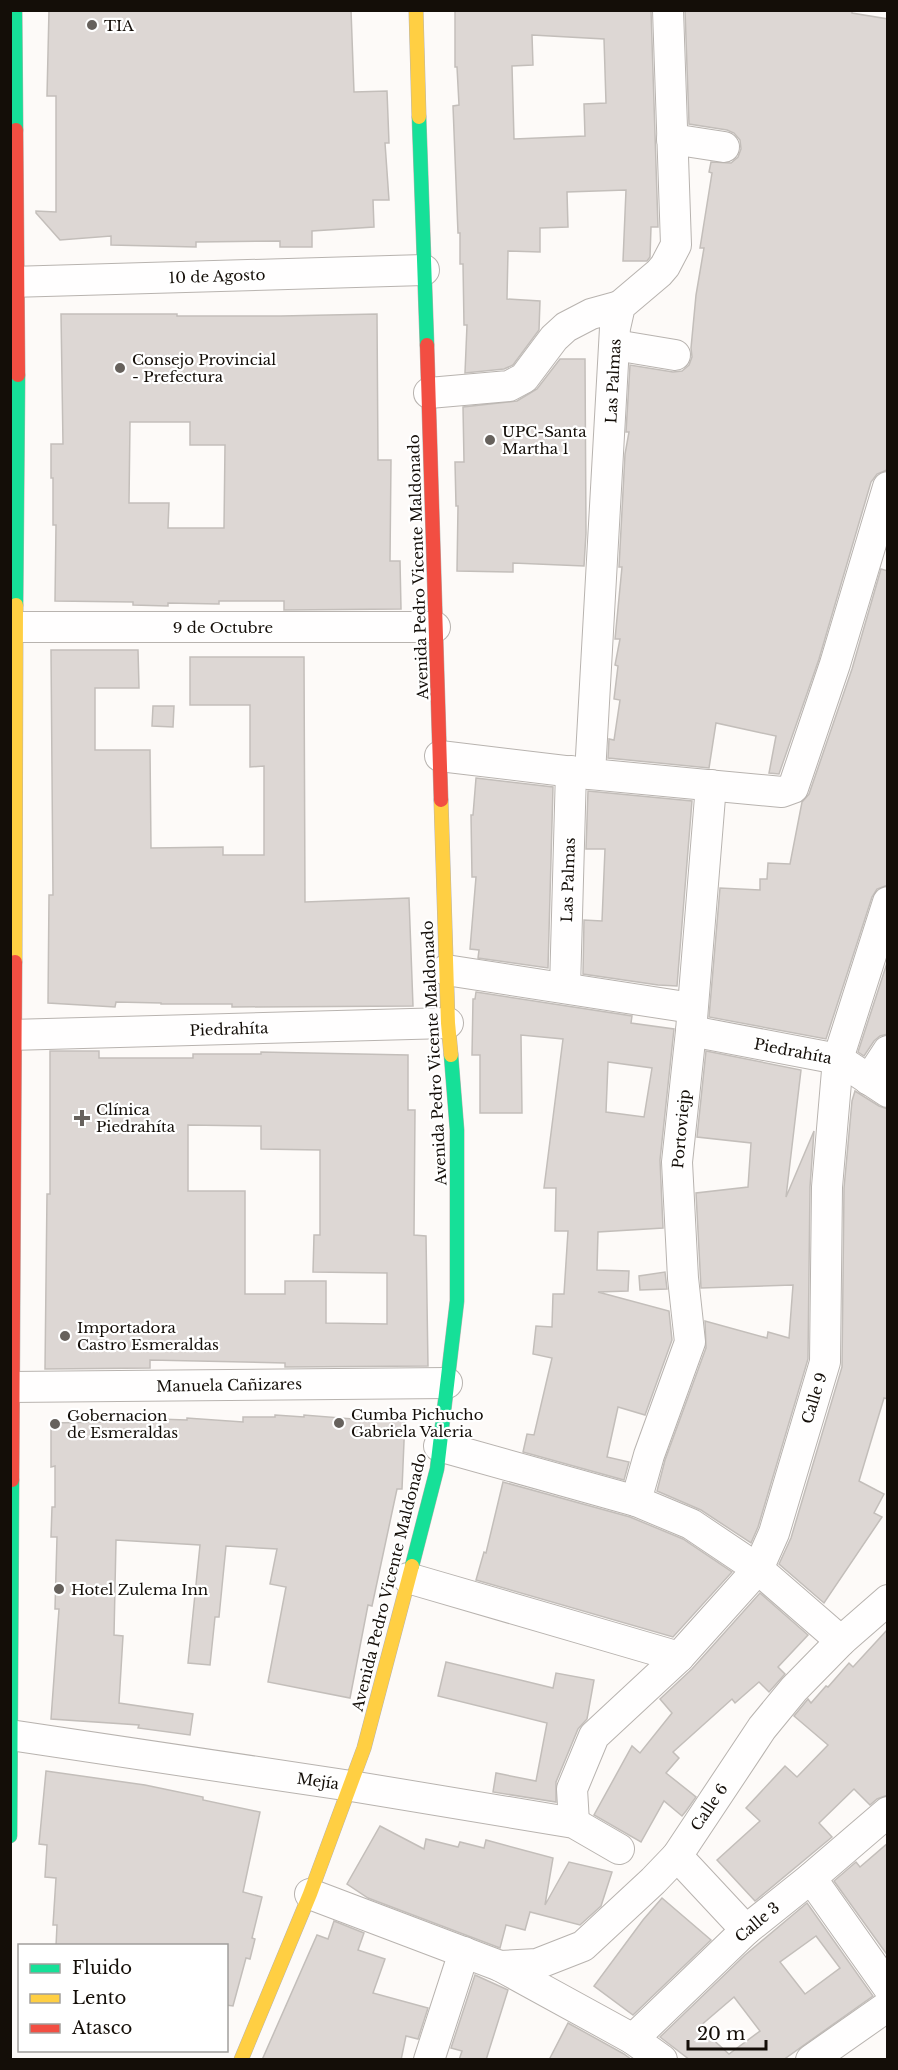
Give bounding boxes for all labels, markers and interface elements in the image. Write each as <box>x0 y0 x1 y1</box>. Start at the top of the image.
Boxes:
place label: TIA <box>104 16 134 35</box>
marker: TIA <box>85 18 99 32</box>
street label: 10 de Agosto <box>168 265 266 287</box>
street label: Las Palmas <box>601 338 625 424</box>
place label: Consejo Provincial - Prefectura <box>132 350 276 386</box>
marker: Consejo Provincial - Prefectura <box>113 361 127 375</box>
place label: UPC-Santa Martha 1 <box>502 422 587 458</box>
marker: UPC-Santa Martha 1 <box>483 433 497 447</box>
street label: Avenida Pedro Vicente Maldonado <box>404 434 432 701</box>
street label: 9 de Octubre <box>173 618 273 637</box>
street label: Las Palmas <box>557 837 579 923</box>
street label: Avenida Pedro Vicente Maldonado <box>418 920 450 1187</box>
street label: Piedrahíta <box>189 1018 270 1040</box>
street label: Piedrahíta <box>752 1034 834 1068</box>
street label: Portoviejp <box>668 1089 694 1169</box>
place label: Clínica Piedrahíta <box>96 1100 176 1136</box>
marker: Clínica Piedrahíta <box>73 1109 91 1127</box>
place label: Importadora Castro Esmeraldas <box>77 1318 219 1354</box>
marker: Importadora Castro Esmeraldas <box>58 1329 72 1343</box>
street label: Calle 9 <box>797 1370 831 1426</box>
street label: Manuela Cañizares <box>156 1374 302 1396</box>
place label: Cumba Pichucho Gabriela Valeria <box>351 1405 484 1441</box>
place label: Gobernacion de Esmeraldas <box>67 1406 178 1442</box>
marker: Cumba Pichucho Gabriela Valeria <box>332 1416 346 1430</box>
marker: Gobernacion de Esmeraldas <box>48 1417 62 1431</box>
street label: Avenida Pedro Vicente Maldonado <box>347 1451 430 1714</box>
place label: Hotel Zulema Inn <box>71 1580 208 1599</box>
marker: Hotel Zulema Inn <box>52 1582 66 1596</box>
street label: Mejía <box>296 1769 341 1793</box>
street label: Calle 6 <box>686 1780 732 1834</box>
street label: Calle 3 <box>731 1898 783 1946</box>
legend <box>18 1944 228 2052</box>
text: Fluido <box>72 1957 132 1979</box>
text: Lento <box>72 1987 126 2009</box>
scale bar <box>688 2013 766 2051</box>
text: Atasco <box>71 2017 132 2039</box>
text: 20 m <box>697 2023 745 2045</box>

